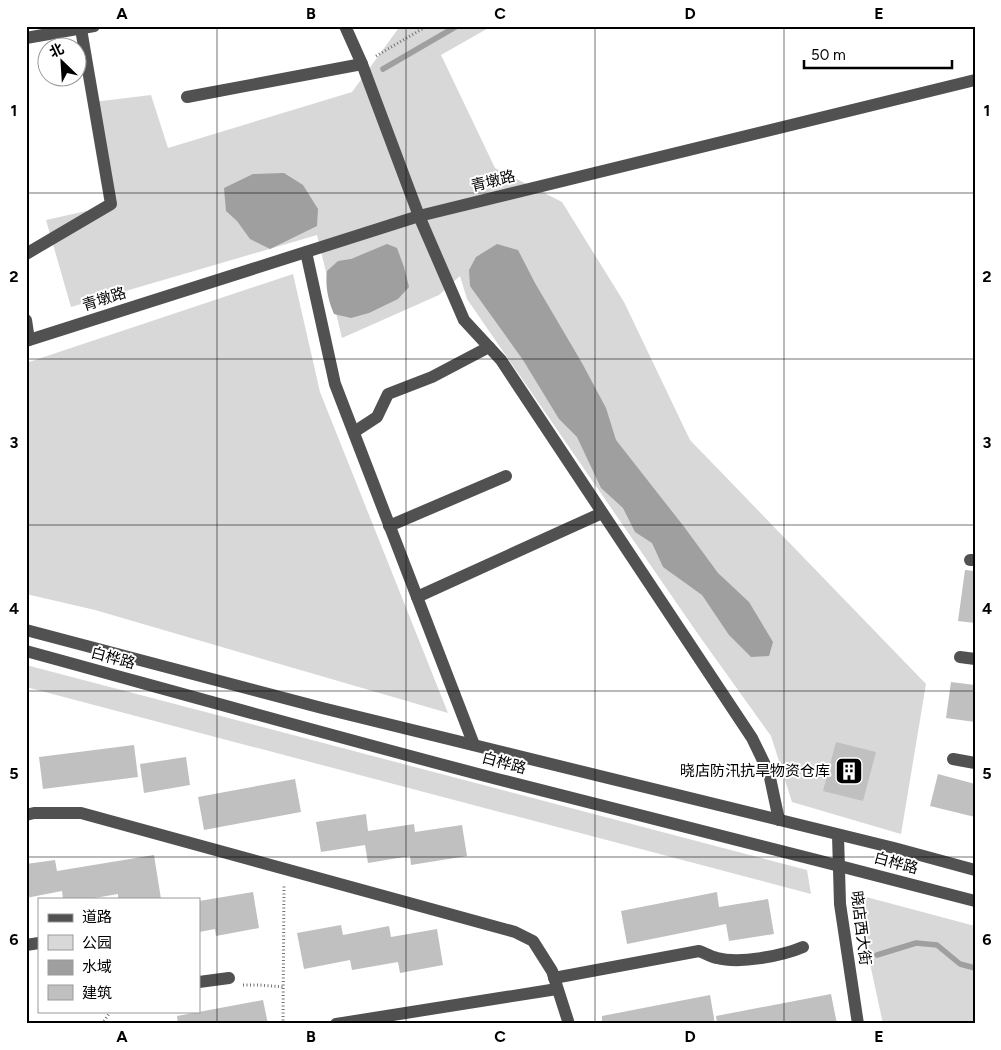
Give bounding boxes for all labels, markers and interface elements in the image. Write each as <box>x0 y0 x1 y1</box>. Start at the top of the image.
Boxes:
text: A <box>116 4 128 23</box>
text: B <box>306 4 316 23</box>
text: C <box>494 4 506 23</box>
text: D <box>684 4 696 23</box>
text: E <box>874 4 884 23</box>
north arrow <box>38 38 88 88</box>
scale bar <box>804 38 951 70</box>
text: 北 <box>47 40 67 61</box>
text: 50 m <box>811 46 846 64</box>
text: 1 <box>11 101 17 120</box>
text: 1 <box>984 101 990 120</box>
street label: 青墩路 <box>469 167 517 195</box>
text: 2 <box>9 267 19 286</box>
text: 2 <box>982 267 992 286</box>
street label: 青墩路 <box>80 283 128 315</box>
text: 3 <box>10 433 19 452</box>
text: 3 <box>983 433 992 452</box>
text: 4 <box>9 599 19 618</box>
text: 4 <box>982 599 992 618</box>
street label: 白桦路 <box>89 643 137 673</box>
street label: 白桦路 <box>480 748 528 778</box>
building icon: 晓店防汛抗旱物资仓库 <box>834 756 864 786</box>
place label: 晓店防汛抗旱物资仓库 <box>680 762 830 780</box>
text: 5 <box>9 764 19 783</box>
text: 5 <box>982 764 992 783</box>
street label: 白桦路 <box>872 848 920 878</box>
street label: 晓店西大街 <box>847 890 875 966</box>
legend <box>38 898 200 1012</box>
text: 道路 <box>82 908 112 926</box>
text: 6 <box>9 930 19 949</box>
text: 6 <box>982 930 992 949</box>
text: 公园 <box>82 934 112 952</box>
text: 水域 <box>82 958 112 976</box>
text: 建筑 <box>82 984 112 1002</box>
text: A <box>116 1027 128 1046</box>
text: B <box>306 1027 316 1046</box>
text: C <box>494 1027 506 1046</box>
text: D <box>684 1027 696 1046</box>
text: E <box>874 1027 884 1046</box>

